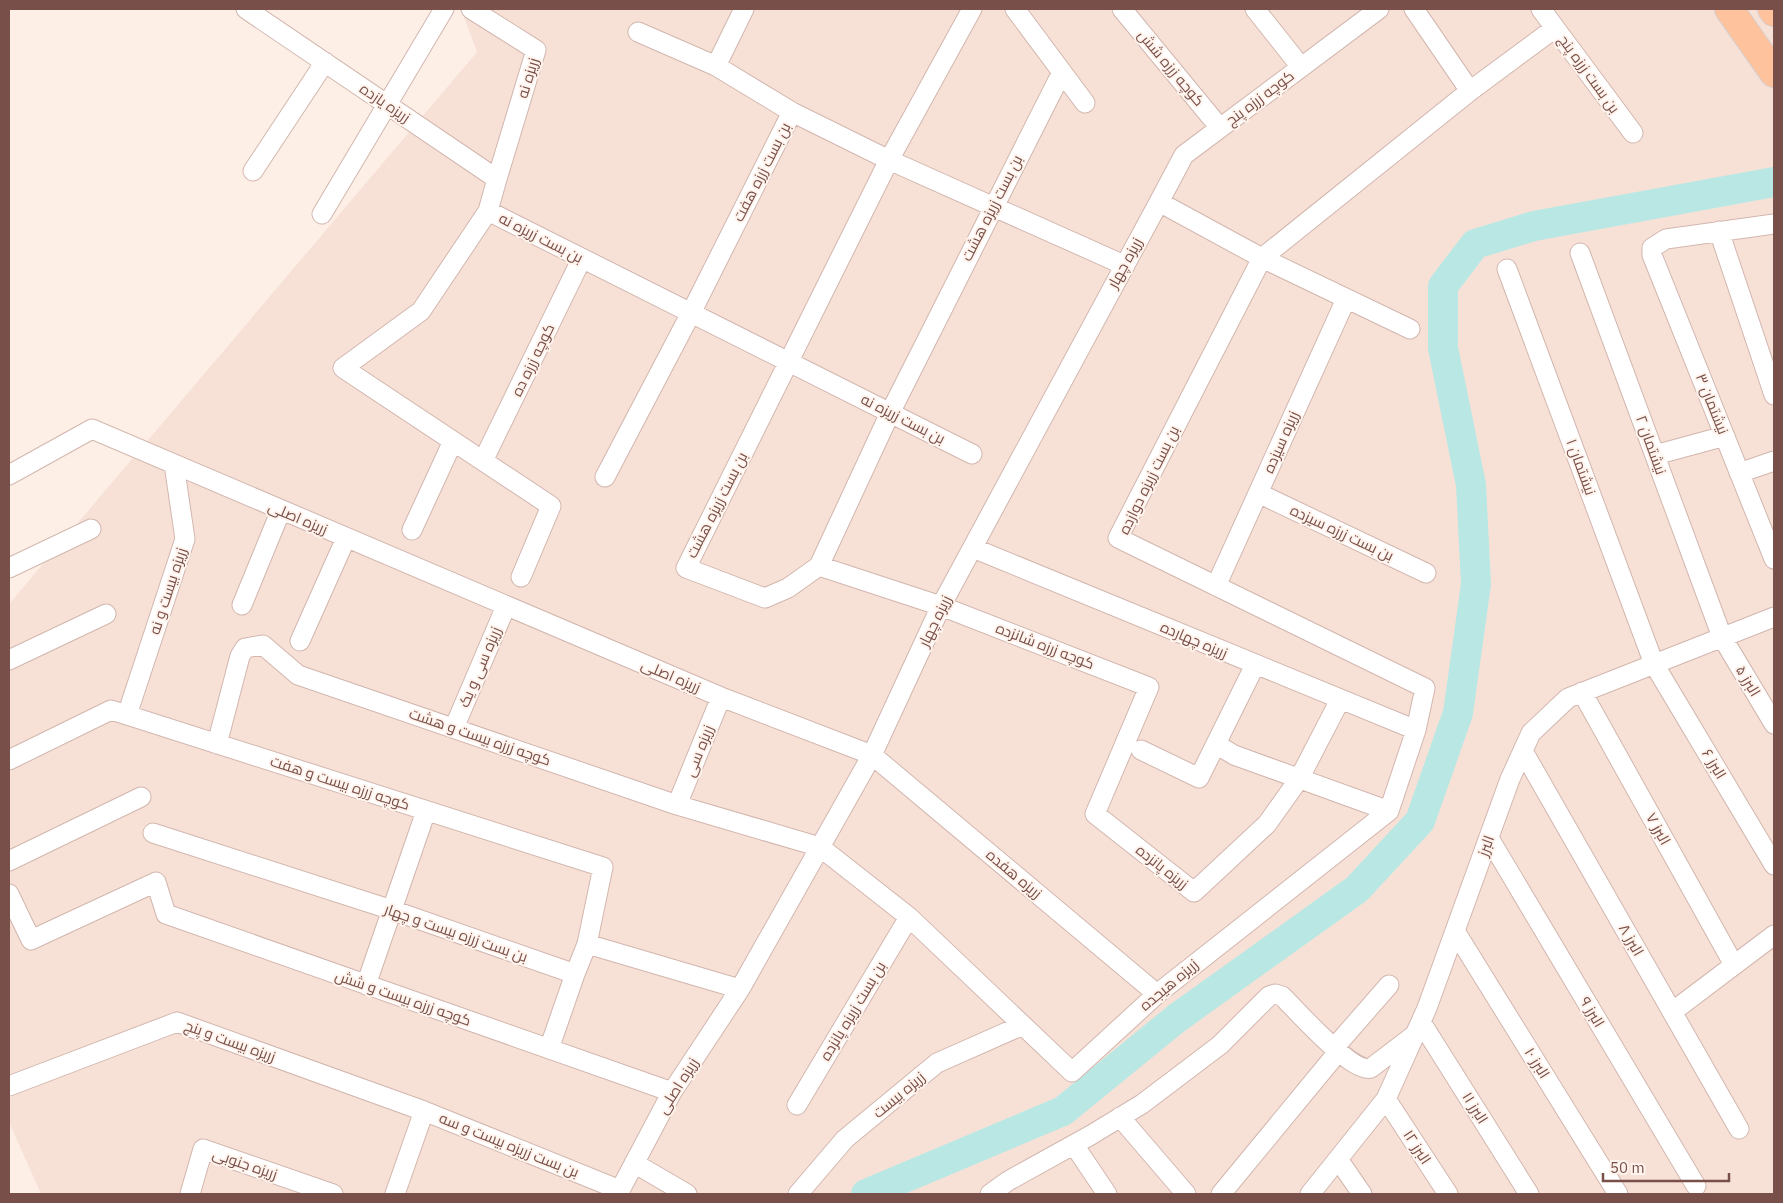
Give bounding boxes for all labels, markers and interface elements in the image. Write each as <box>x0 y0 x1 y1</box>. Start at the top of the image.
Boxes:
street label: کوچه زرزه شش <box>1133 26 1209 110</box>
street label: بن بست زرزه پنج <box>1553 31 1624 118</box>
street label: زریزه نه <box>512 55 543 100</box>
street label: کوچه زرزه پنج <box>1222 66 1299 131</box>
street label: زریزه یازده <box>356 79 414 126</box>
street label: بن بست زرزه هفت <box>728 119 796 225</box>
street label: بن بست زریزه هشت <box>957 152 1027 264</box>
street label: بن بست زریزه نه <box>495 208 587 268</box>
street label: زریزه چهار <box>1102 234 1147 293</box>
street label: کوچه زرزه ده <box>507 320 559 400</box>
street label: نيشتمان ۳ <box>1691 371 1733 437</box>
street label: بن بست زریزه نه <box>857 389 949 449</box>
street label: زریزه سیزده <box>1258 408 1303 476</box>
street label: نيشتمان ۲ <box>1631 413 1671 477</box>
street label: بن بست زریزه دوازده <box>1114 422 1184 538</box>
street label: نيشتمان ۱ <box>1562 436 1600 498</box>
street label: بن بست زریزه هشت <box>682 449 752 561</box>
street label: زریزه اصلی <box>265 497 331 539</box>
street label: بن بست زرزه سیزده <box>1287 500 1397 566</box>
street label: زریزه بیست و نه <box>145 545 190 637</box>
street label: زریزه چهار <box>913 592 956 651</box>
street label: زریزه چهارده <box>1157 617 1231 663</box>
street label: کوچه زرزه شانزده <box>993 618 1097 674</box>
street label: زریزه سی و یک <box>454 624 506 710</box>
street label: زریزه اصلی <box>638 655 704 697</box>
street label: البرز ۵ <box>1732 662 1765 700</box>
street label: کوچه زرزه بیست و هشت <box>406 703 554 771</box>
street label: زریزه سی <box>680 722 718 780</box>
street label: البرز ۶ <box>1698 745 1731 782</box>
street label: کوچه زرزه بیست و هفت <box>268 751 412 815</box>
street label: البرز ۷ <box>1642 809 1675 848</box>
street label: البرز <box>1473 833 1498 860</box>
street label: زریزه پانزده <box>1132 840 1192 894</box>
street label: زریزه هفده <box>983 845 1046 902</box>
street label: بن بست زرزه بیست و چهار <box>381 899 530 967</box>
street label: البرز ۸ <box>1615 920 1648 959</box>
street label: زریزه هیجده <box>1135 955 1202 1015</box>
street label: بن بست زریزه پانزده <box>815 958 891 1064</box>
street label: کوچه زرزه بیست و شش <box>332 965 474 1031</box>
street label: البرز ۹ <box>1576 993 1609 1031</box>
street label: زریزه بیست و پنج <box>181 1015 278 1068</box>
street label: البرز ۱۰ <box>1521 1044 1554 1082</box>
street label: زریزه اصلی <box>653 1054 703 1118</box>
street label: زریزه بیست <box>869 1067 929 1122</box>
street label: البرز ۱۱ <box>1458 1088 1492 1127</box>
street label: بن بست زریزه بیست و سه <box>436 1108 582 1182</box>
street label: البرز ۱۲ <box>1399 1126 1435 1167</box>
street label: زریزه جنوبی <box>210 1144 280 1184</box>
scale bar <box>1603 1150 1729 1182</box>
text: 50 m <box>1610 1158 1645 1177</box>

